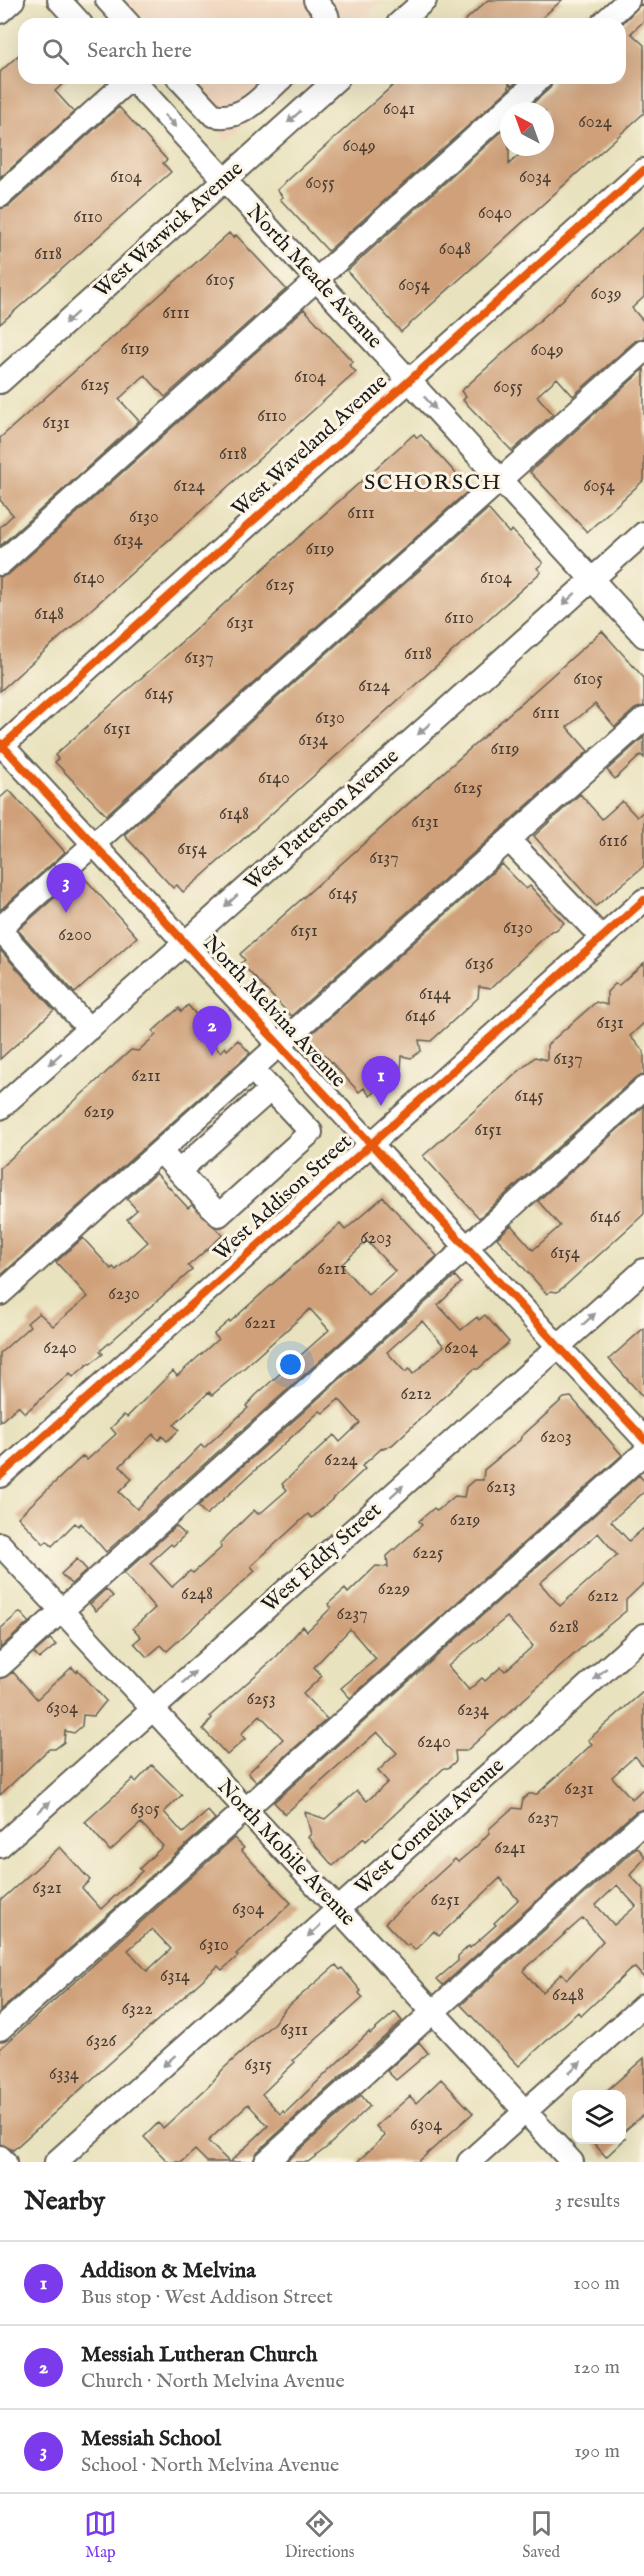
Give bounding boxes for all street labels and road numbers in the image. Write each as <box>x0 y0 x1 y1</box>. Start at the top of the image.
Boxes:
street label: West Warwick Avenue <box>89 156 249 304</box>
street label: North Meade Avenue <box>240 199 388 355</box>
street label: West Waveland Avenue <box>227 369 394 523</box>
street label: West Patterson Avenue <box>239 743 405 897</box>
street label: North Melvina Avenue <box>197 930 352 1094</box>
street label: West Addison Street <box>208 1129 358 1267</box>
street label: West Eddy Street <box>257 1497 387 1619</box>
street label: West Cornelia Avenue <box>350 1753 511 1901</box>
street label: North Mobile Avenue <box>211 1774 361 1932</box>

